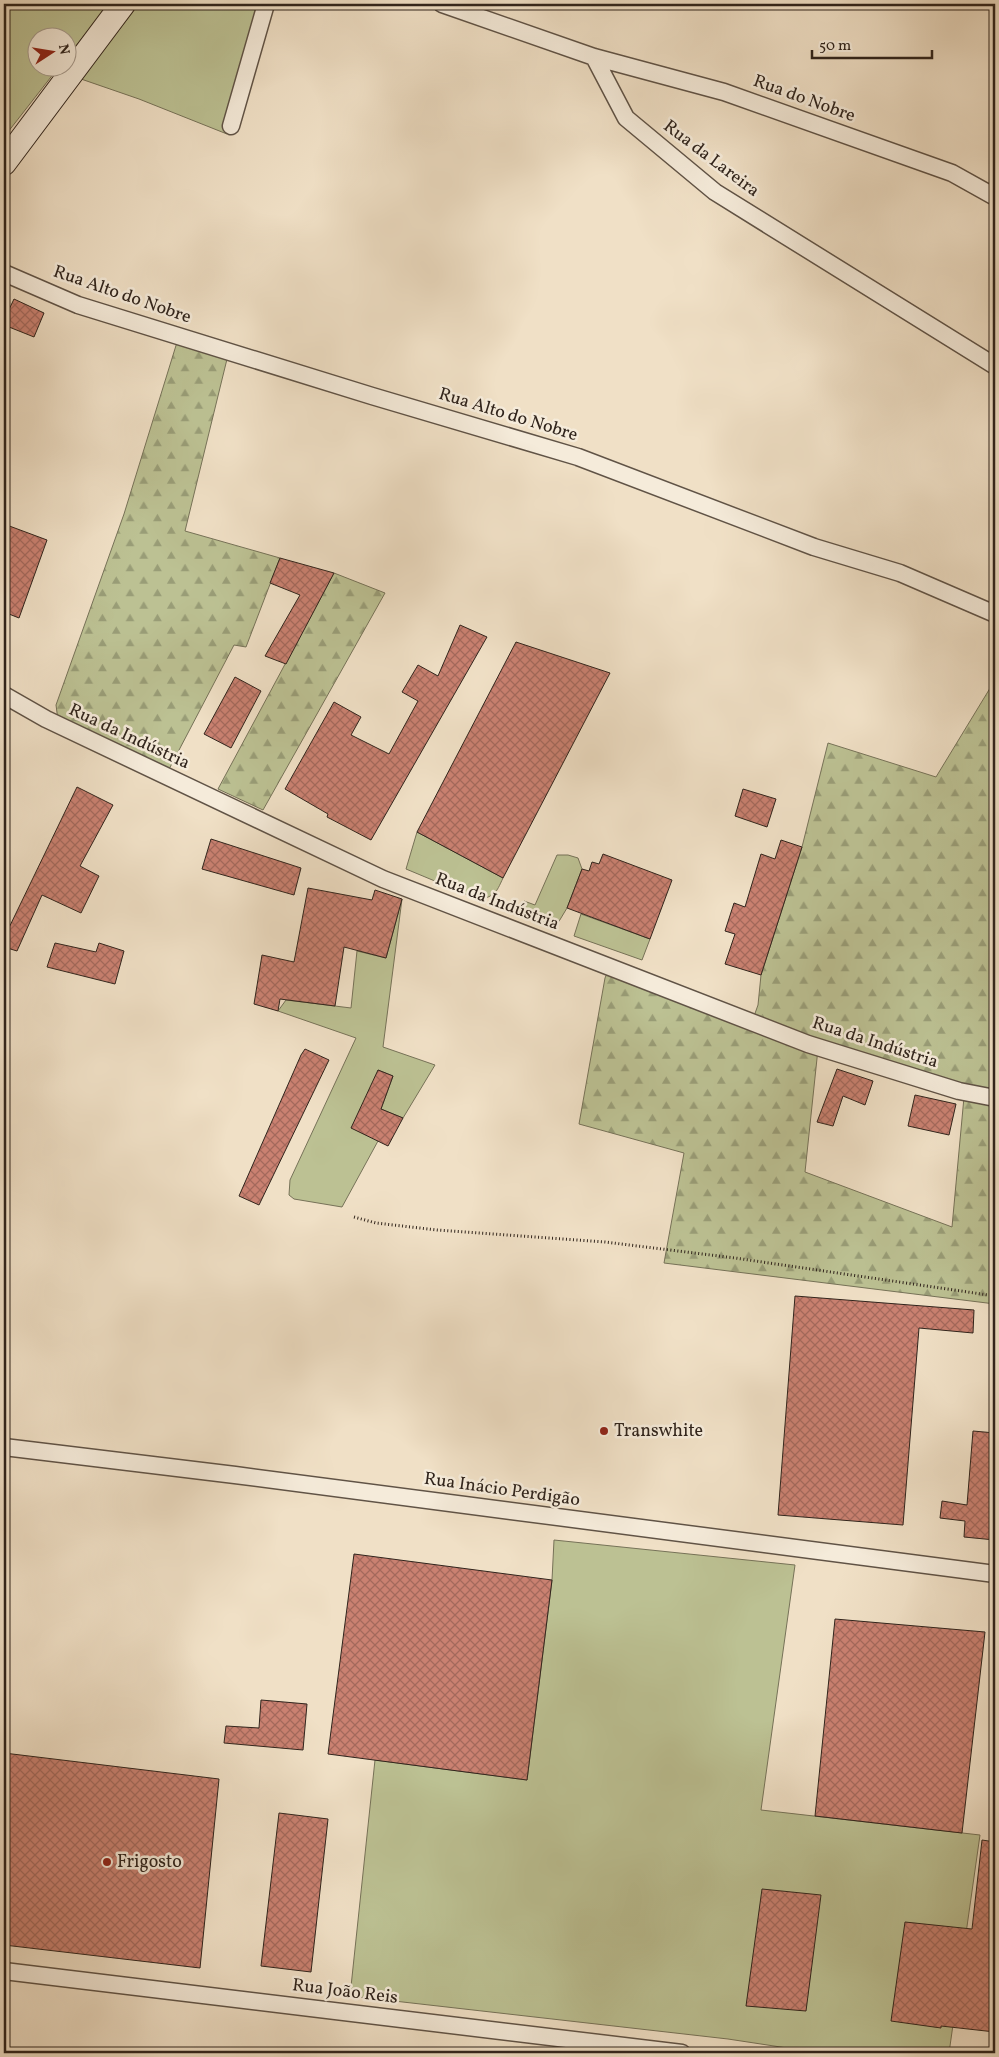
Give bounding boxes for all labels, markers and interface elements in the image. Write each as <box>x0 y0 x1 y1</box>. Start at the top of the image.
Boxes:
north arrow <box>28 28 78 78</box>
scale bar <box>812 28 932 60</box>
text: 50 m <box>819 36 851 57</box>
text: N <box>53 43 74 57</box>
street label: Rua do Nobre <box>749 69 859 129</box>
street label: Rua da Lareira <box>658 114 764 204</box>
street label: Rua Alto do Nobre <box>50 260 194 330</box>
street label: Rua Alto do Nobre <box>435 382 581 448</box>
street label: Rua da Indústria <box>64 698 194 776</box>
street label: Rua da Indústria <box>431 867 563 937</box>
street label: Rua da Indústria <box>809 1011 941 1075</box>
place label: Transwhite <box>614 1419 703 1444</box>
marker: Transwhite <box>598 1425 610 1437</box>
street label: Rua Inácio Perdigão <box>422 1467 582 1513</box>
place label: Frigosto <box>117 1850 182 1875</box>
marker: Frigosto <box>101 1856 113 1868</box>
street label: Rua João Reis <box>291 1973 399 2011</box>

